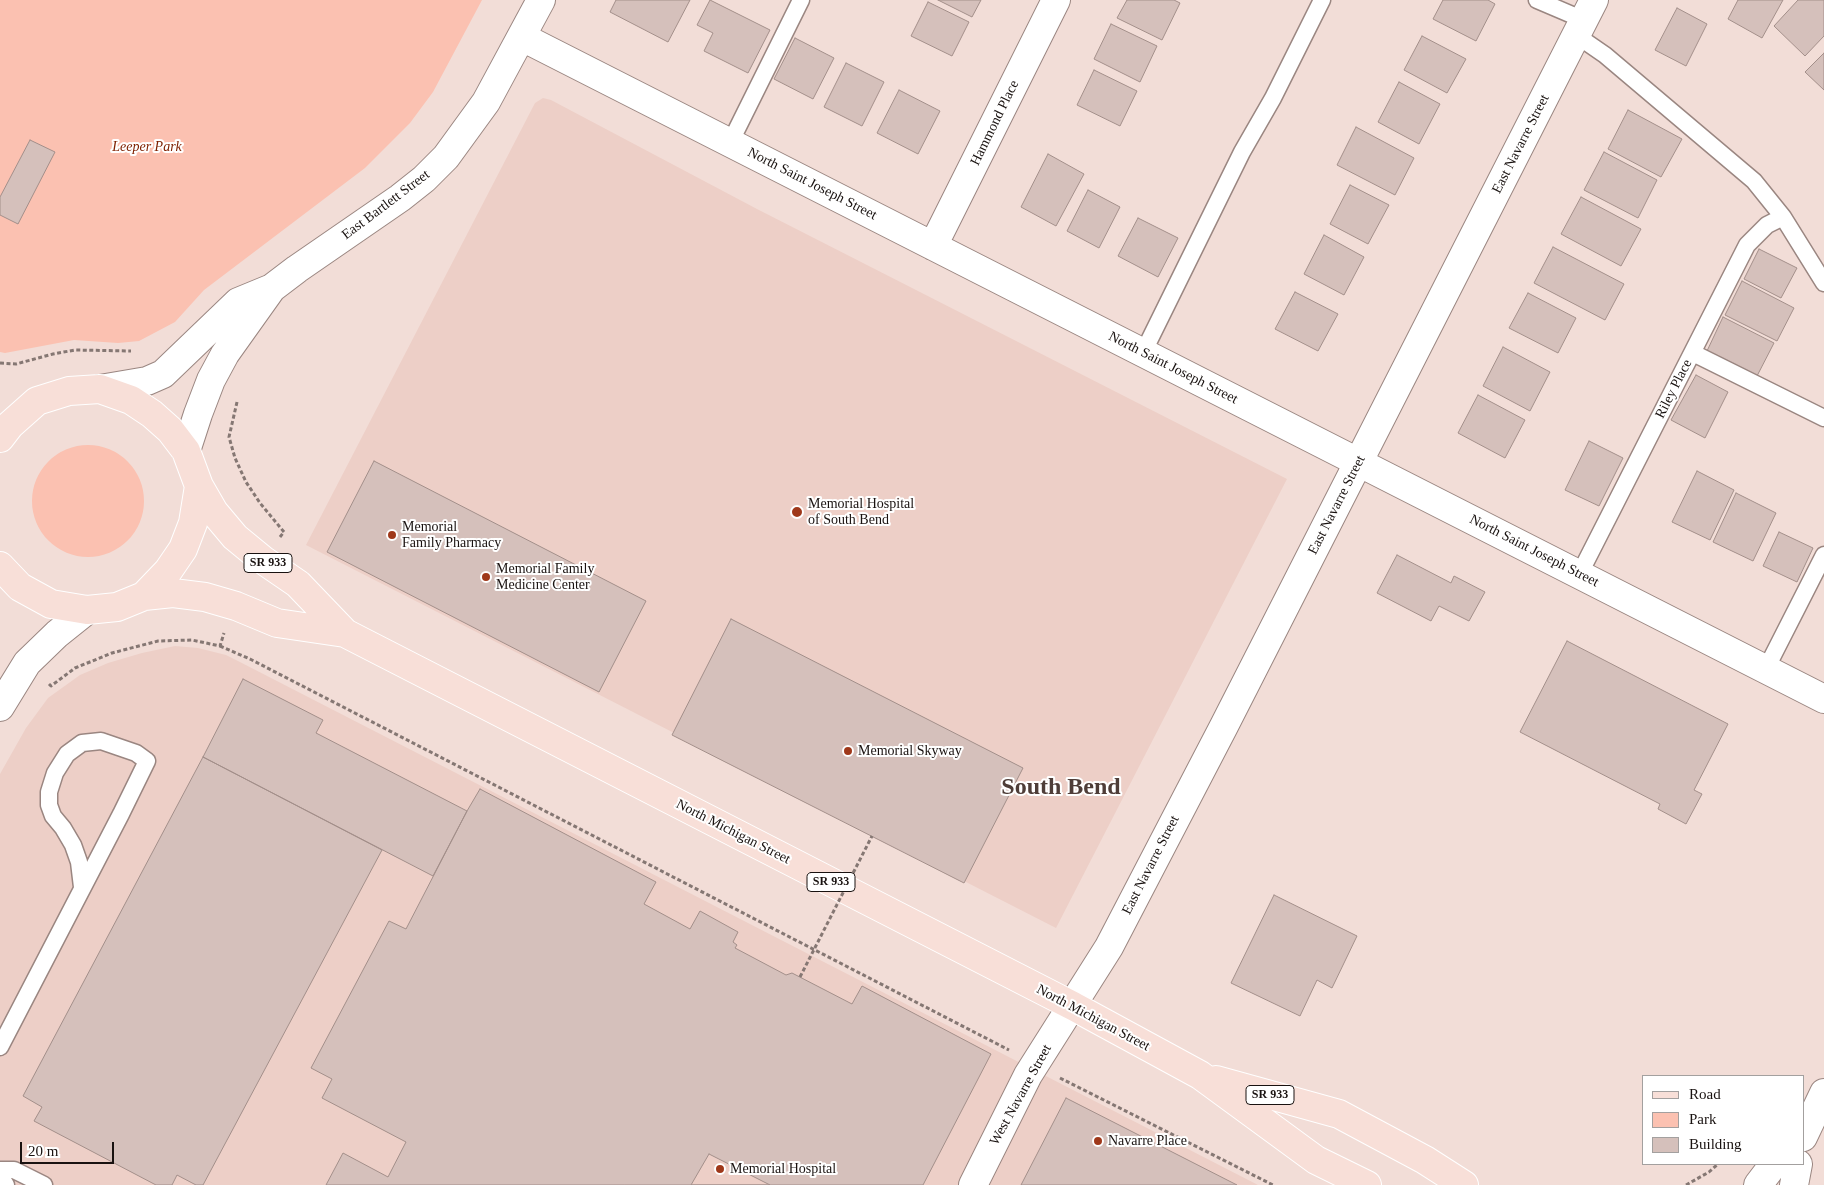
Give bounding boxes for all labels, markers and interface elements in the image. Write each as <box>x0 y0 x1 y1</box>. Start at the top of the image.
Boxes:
street label: Hammond Place <box>967 78 1023 168</box>
street label: East Navarre Street <box>1489 92 1553 196</box>
park label: Leeper Park <box>112 139 182 155</box>
street label: North Saint Joseph Street <box>745 144 879 224</box>
street label: East Bartlett Street <box>339 166 433 244</box>
street label: North Saint Joseph Street <box>1106 328 1240 408</box>
street label: Riley Place <box>1652 357 1696 421</box>
street label: East Navarre Street <box>1305 453 1369 557</box>
place label: Memorial Hospital of South Bend <box>808 496 914 528</box>
marker: Memorial Hospital of South Bend <box>790 505 804 519</box>
street label: North Saint Joseph Street <box>1467 511 1601 591</box>
place label: Memorial Family Pharmacy <box>402 519 501 552</box>
marker: Memorial Family Pharmacy <box>386 529 398 541</box>
road number: SR 933 <box>244 554 292 572</box>
place label: Memorial Family Medicine Center <box>496 561 594 594</box>
marker: Memorial Family Medicine Center <box>480 571 492 583</box>
place label: Memorial Skyway <box>858 743 962 759</box>
marker: Memorial Skyway <box>842 745 854 757</box>
district label: South Bend <box>1001 774 1121 802</box>
street label: North Michigan Street <box>673 796 793 868</box>
street label: East Navarre Street <box>1119 813 1183 917</box>
road number: SR 933 <box>807 872 855 892</box>
street label: North Michigan Street <box>1033 981 1153 1055</box>
street label: West Navarre Street <box>986 1042 1056 1148</box>
legend <box>1642 1075 1804 1165</box>
road number: SR 933 <box>1246 1086 1294 1104</box>
text: Road <box>1689 1086 1721 1102</box>
text: Park <box>1689 1111 1717 1127</box>
scale bar <box>22 1132 116 1164</box>
place label: Navarre Place <box>1108 1133 1187 1149</box>
marker: Navarre Place <box>1092 1135 1104 1147</box>
text: Building <box>1689 1136 1742 1152</box>
text: 20 m <box>28 1143 58 1159</box>
place label: Memorial Hospital <box>730 1161 836 1177</box>
marker: Memorial Hospital <box>714 1163 726 1175</box>

